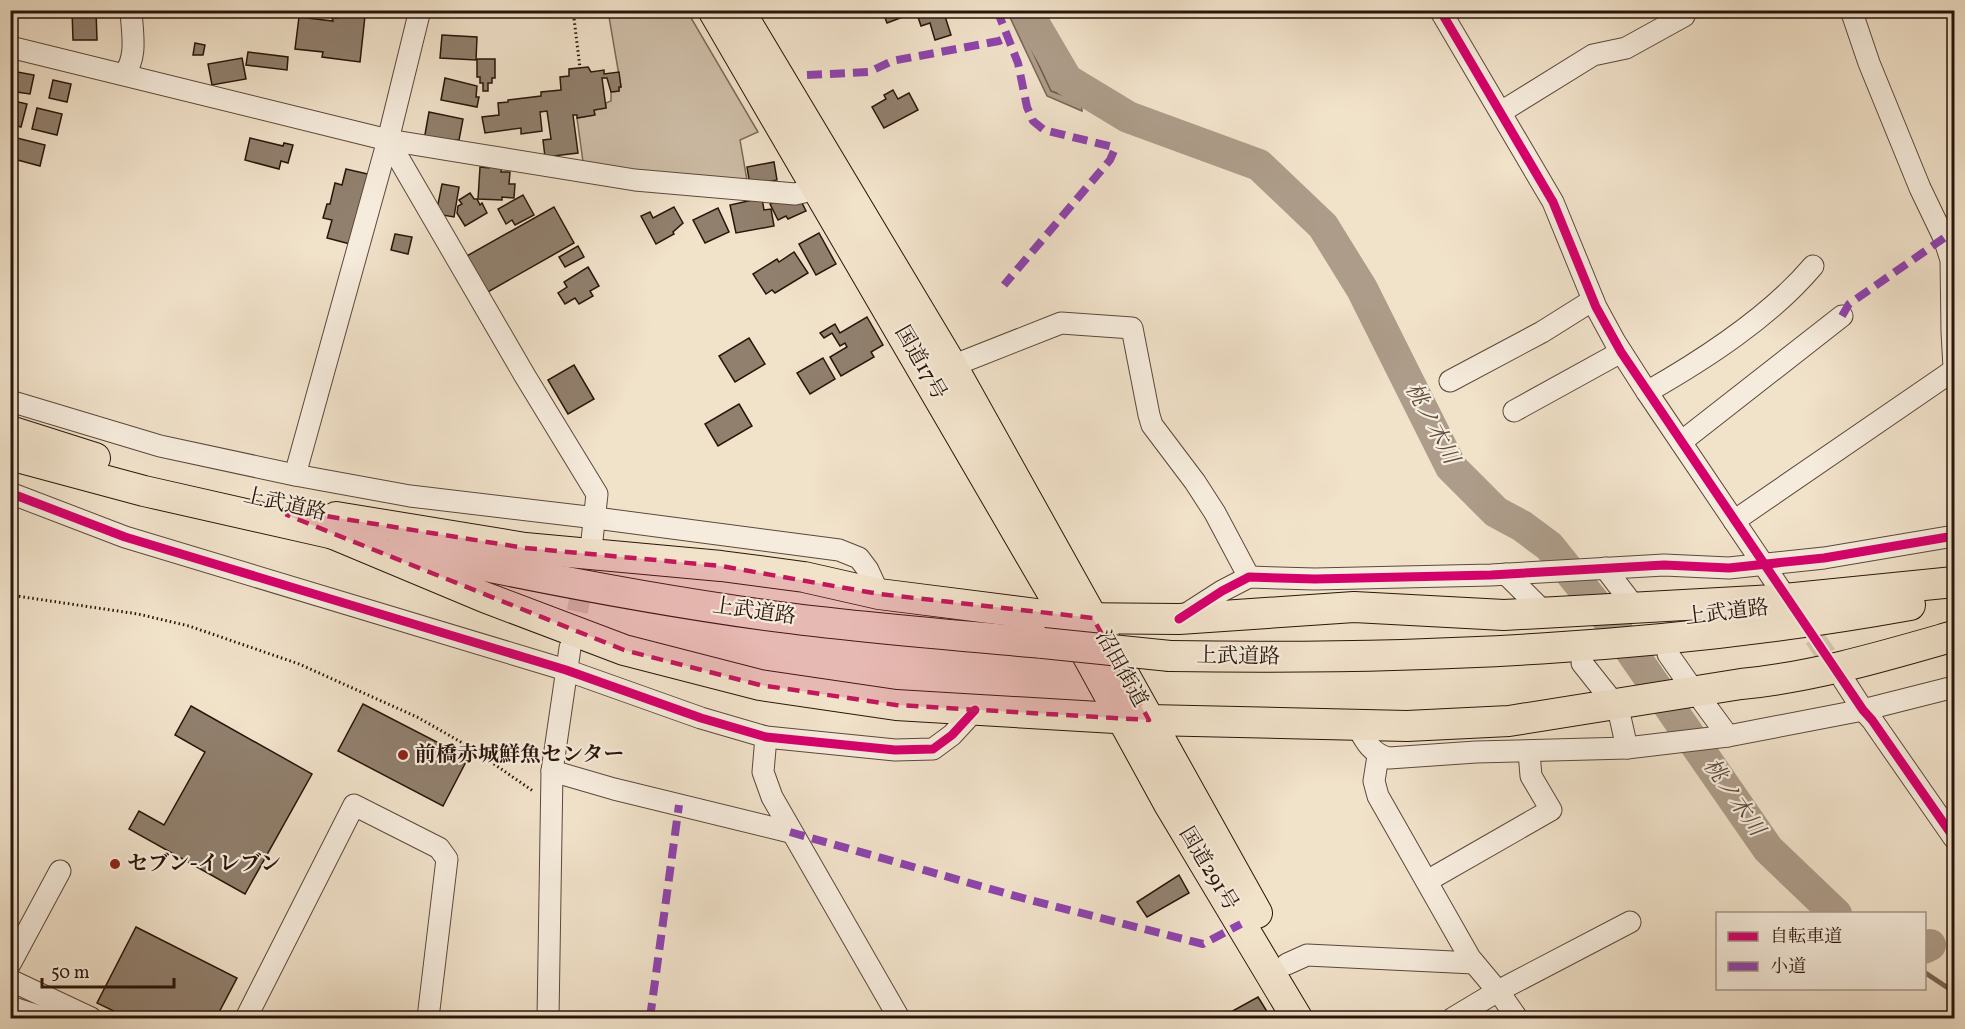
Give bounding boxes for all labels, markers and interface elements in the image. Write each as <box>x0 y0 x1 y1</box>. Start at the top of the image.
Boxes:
street label: 国道17号 <box>887 321 953 405</box>
water label: 桃ノ木川 <box>1397 378 1466 472</box>
street label: 上武道路 <box>241 481 329 529</box>
street label: 上武道路 <box>710 592 798 632</box>
street label: 上武道路 <box>1684 593 1770 633</box>
street label: 沼田街道 <box>1088 625 1154 713</box>
street label: 上武道路 <box>1196 642 1280 672</box>
place label: 前橋赤城鮮魚センター <box>415 741 624 770</box>
marker: 前橋赤城鮮魚センター <box>396 748 410 762</box>
water label: 桃ノ木川 <box>1695 753 1772 845</box>
street label: 国道291号 <box>1172 822 1244 916</box>
place label: セブン-イレブン <box>127 850 281 879</box>
marker: セブン-イレブン <box>108 857 122 871</box>
legend <box>1716 912 1926 990</box>
text: 自転車道 <box>1770 925 1842 950</box>
scale bar <box>42 951 174 989</box>
text: 小道 <box>1770 955 1806 980</box>
text: 50 m <box>51 961 90 986</box>

